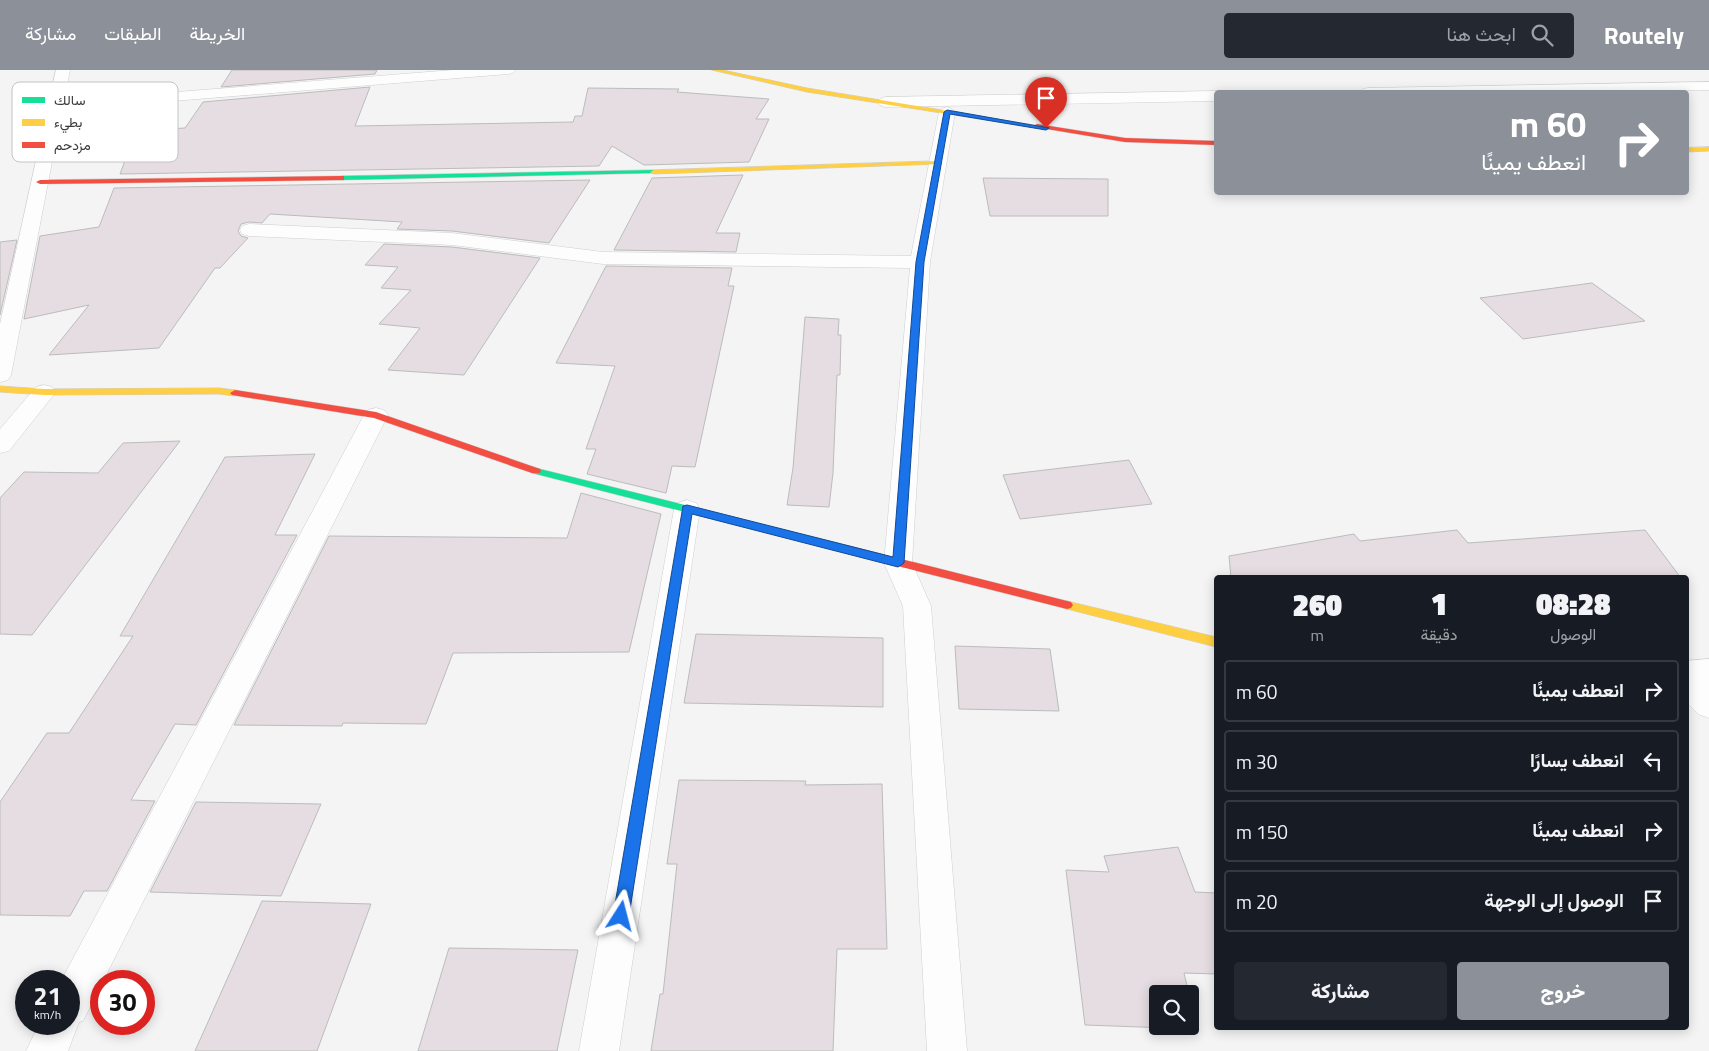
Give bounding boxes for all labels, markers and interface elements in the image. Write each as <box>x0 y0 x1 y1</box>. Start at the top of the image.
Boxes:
search box <box>1224 13 1574 58</box>
text: Routely <box>1604 17 1684 53</box>
text: ابحث هنا <box>1446 19 1516 48</box>
text: مشاركة <box>25 20 76 47</box>
text: الطبقات <box>104 20 161 47</box>
text: الخريطة <box>189 20 245 47</box>
icon: search <box>1528 21 1556 49</box>
pin <box>1025 77 1067 128</box>
legend <box>12 82 178 162</box>
icon: arrive <box>1032 84 1060 112</box>
text: سالك <box>54 89 85 110</box>
text: 60 m <box>1510 97 1586 151</box>
icon: right <box>1604 110 1669 175</box>
text: بطيء <box>54 111 82 134</box>
text: مزدحم <box>54 134 91 155</box>
text: انعطف يمينًا <box>1481 145 1586 179</box>
text: 1 <box>1431 581 1447 627</box>
text: 08:28 <box>1536 581 1611 627</box>
text: 260 <box>1292 582 1342 628</box>
text: دقيقة <box>1420 622 1457 646</box>
text: الوصول <box>1550 622 1596 646</box>
text: m <box>1311 623 1324 647</box>
text: انعطف يمينًا <box>1532 675 1624 704</box>
text: 60 m <box>1236 677 1277 706</box>
icon: right <box>1639 677 1667 705</box>
text: انعطف يسارًا <box>1530 745 1624 774</box>
text: 30 m <box>1236 747 1277 776</box>
icon: left <box>1639 747 1667 775</box>
text: انعطف يمينًا <box>1532 815 1624 844</box>
text: 150 m <box>1236 817 1288 846</box>
icon: right <box>1639 817 1667 845</box>
text: الوصول إلى الوجهة <box>1484 885 1624 914</box>
text: 20 m <box>1236 887 1277 916</box>
icon: arrive <box>1639 887 1667 915</box>
position arrow <box>594 889 646 941</box>
button: مشاركة <box>1234 962 1447 1020</box>
button: خروج <box>1457 962 1669 1020</box>
speed limit sign: 30 <box>90 970 155 1035</box>
text: 21 <box>33 977 62 1015</box>
map controls <box>1149 985 1199 1035</box>
button: search <box>1149 985 1199 1035</box>
text: km/h <box>34 1005 61 1024</box>

